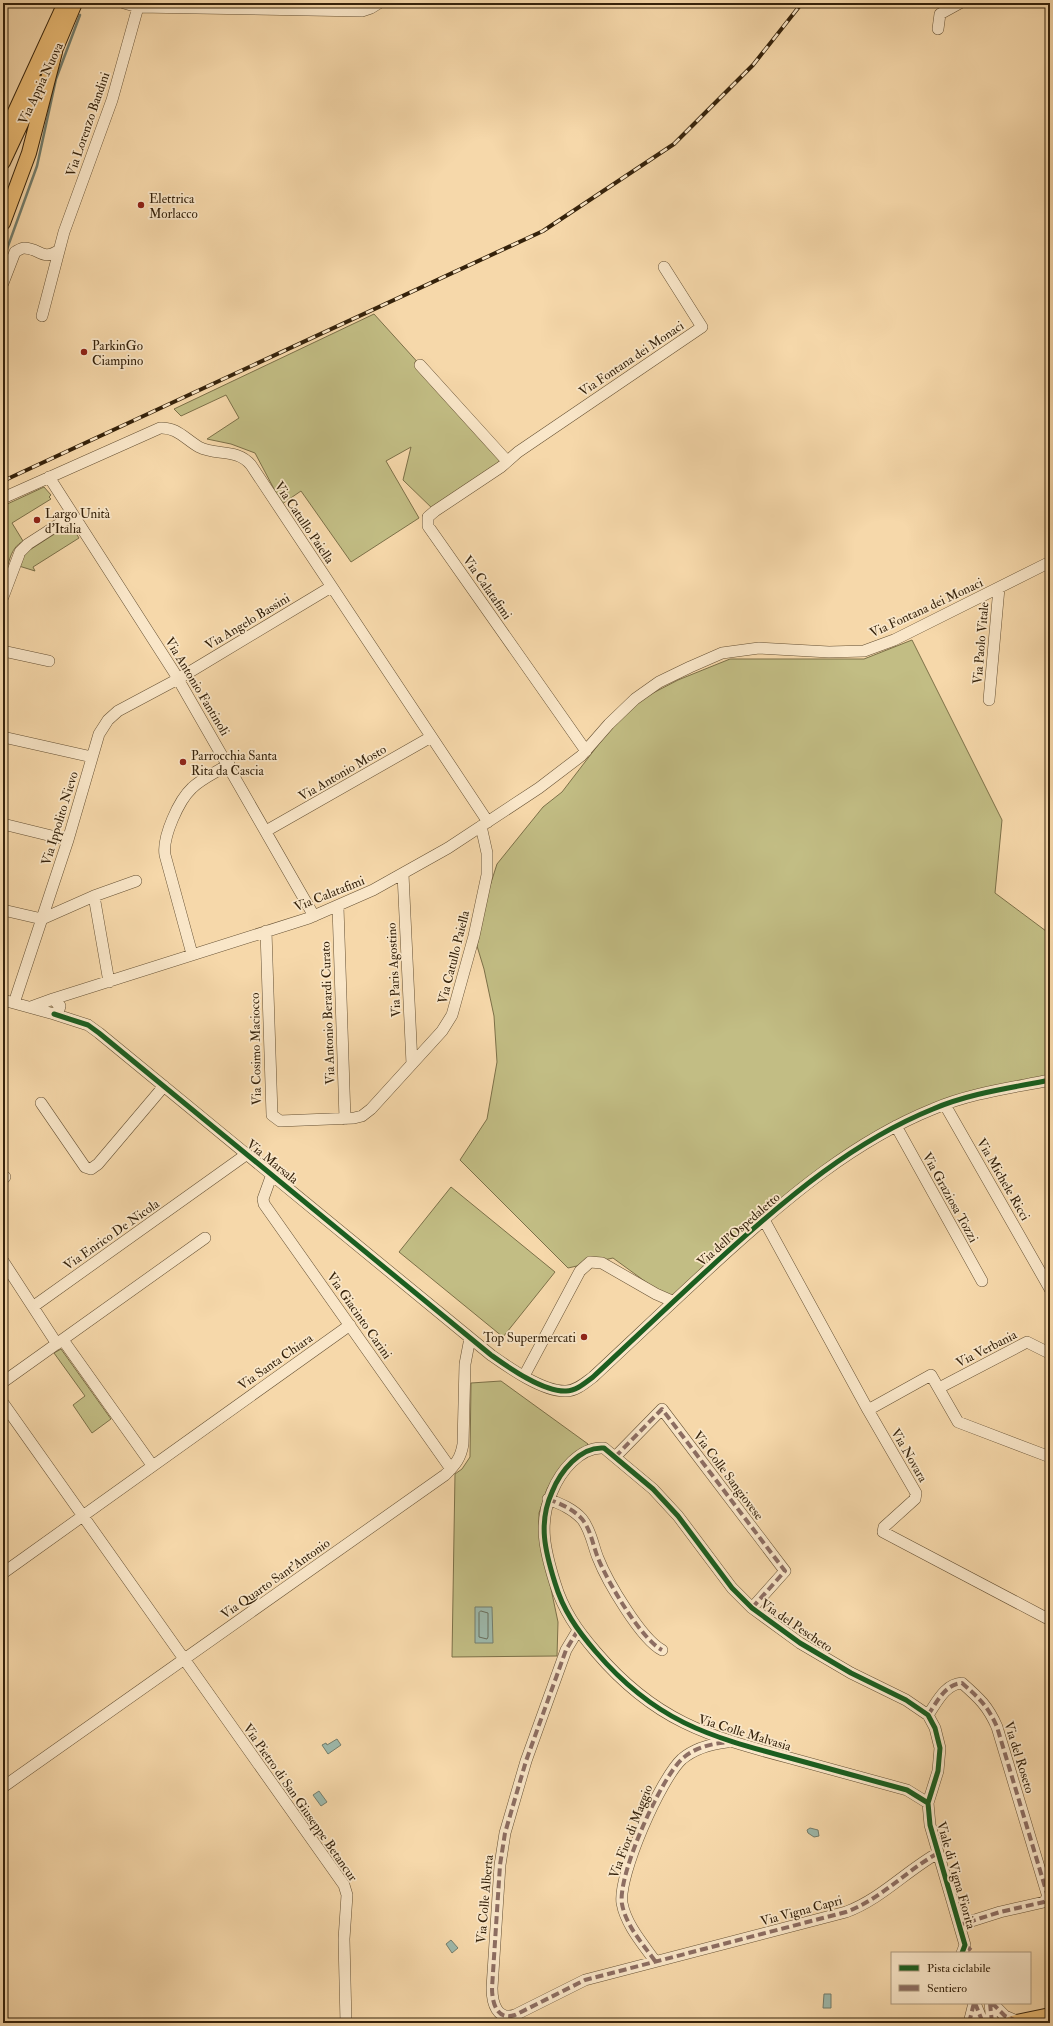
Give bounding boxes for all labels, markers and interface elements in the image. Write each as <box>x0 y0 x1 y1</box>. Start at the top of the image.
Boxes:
street label: Via Appia Nuova <box>15 39 68 127</box>
street label: Via Lorenzo Bandini <box>63 70 113 179</box>
place label: Elettrica Morlacco <box>149 191 198 222</box>
marker: Elettrica Morlacco <box>136 200 146 210</box>
street label: Via Fontana dei Monaci <box>576 317 688 400</box>
place label: ParkinGo Ciampino <box>92 338 143 370</box>
marker: ParkinGo Ciampino <box>79 347 89 357</box>
street label: Via Catullo Paiella <box>271 478 338 567</box>
place label: Largo Unità d'Italia <box>45 506 111 537</box>
marker: Largo Unità d'Italia <box>32 515 42 525</box>
street label: Via Calatafimi <box>459 552 515 623</box>
street label: Via Fontana dei Monaci <box>867 574 986 641</box>
street label: Via Angelo Bassini <box>202 590 293 653</box>
street label: Via Paolo Vitale <box>969 601 993 685</box>
street label: Via Antonio Fantinoli <box>161 634 233 739</box>
street label: Via Antonio Mosto <box>296 741 389 804</box>
place label: Parrocchia Santa Rita da Cascia <box>191 748 278 779</box>
marker: Parrocchia Santa Rita da Cascia <box>178 757 188 767</box>
street label: Via Ippolito Nievo <box>38 769 83 867</box>
street label: Via Calatafimi <box>292 872 367 915</box>
street label: Via Catullo Paiella <box>435 908 473 1006</box>
street label: Via Paris Agostino <box>384 922 404 1018</box>
street label: Via Antonio Berardi Curato <box>318 941 338 1085</box>
street label: Via Cosimo Maciocco <box>247 992 265 1106</box>
street label: Via Marsala <box>243 1136 302 1188</box>
street label: Via Michele Ricci <box>973 1136 1033 1224</box>
street label: Via Graziosa Tozzi <box>919 1150 982 1246</box>
street label: Via dell'Ospedaletto <box>694 1189 784 1271</box>
street label: Via Enrico De Nicola <box>61 1195 163 1274</box>
street label: Via Giacinto Carini <box>323 1269 395 1362</box>
street label: Via Verbania <box>953 1326 1020 1371</box>
street label: Via Santa Chiara <box>235 1330 317 1393</box>
place label: Top Supermercati <box>483 1330 577 1347</box>
marker: Top Supermercati <box>579 1332 589 1342</box>
street label: Via Novara <box>887 1426 931 1486</box>
street label: Via Colle Sangiovese <box>690 1428 767 1524</box>
street label: Via Quarto Sant'Antonio <box>218 1535 333 1623</box>
street label: Via del Pescheto <box>757 1596 836 1656</box>
street label: Via Colle Malvasia <box>696 1711 794 1755</box>
street label: Via del Roseto <box>1001 1719 1038 1795</box>
street label: Via Pietro di San Giuseppe Betancur <box>239 1721 361 1885</box>
street label: Via Fior di Maggio <box>606 1782 656 1880</box>
street label: Viale di Vigna Fiorita <box>933 1820 979 1932</box>
street label: Via Colle Alberta <box>473 1853 497 1944</box>
street label: Via Vigna Capri <box>759 1892 845 1931</box>
legend <box>891 1952 1031 2004</box>
text: Pista ciclabile <box>927 1961 991 1976</box>
text: Sentiero <box>927 1981 967 1996</box>

